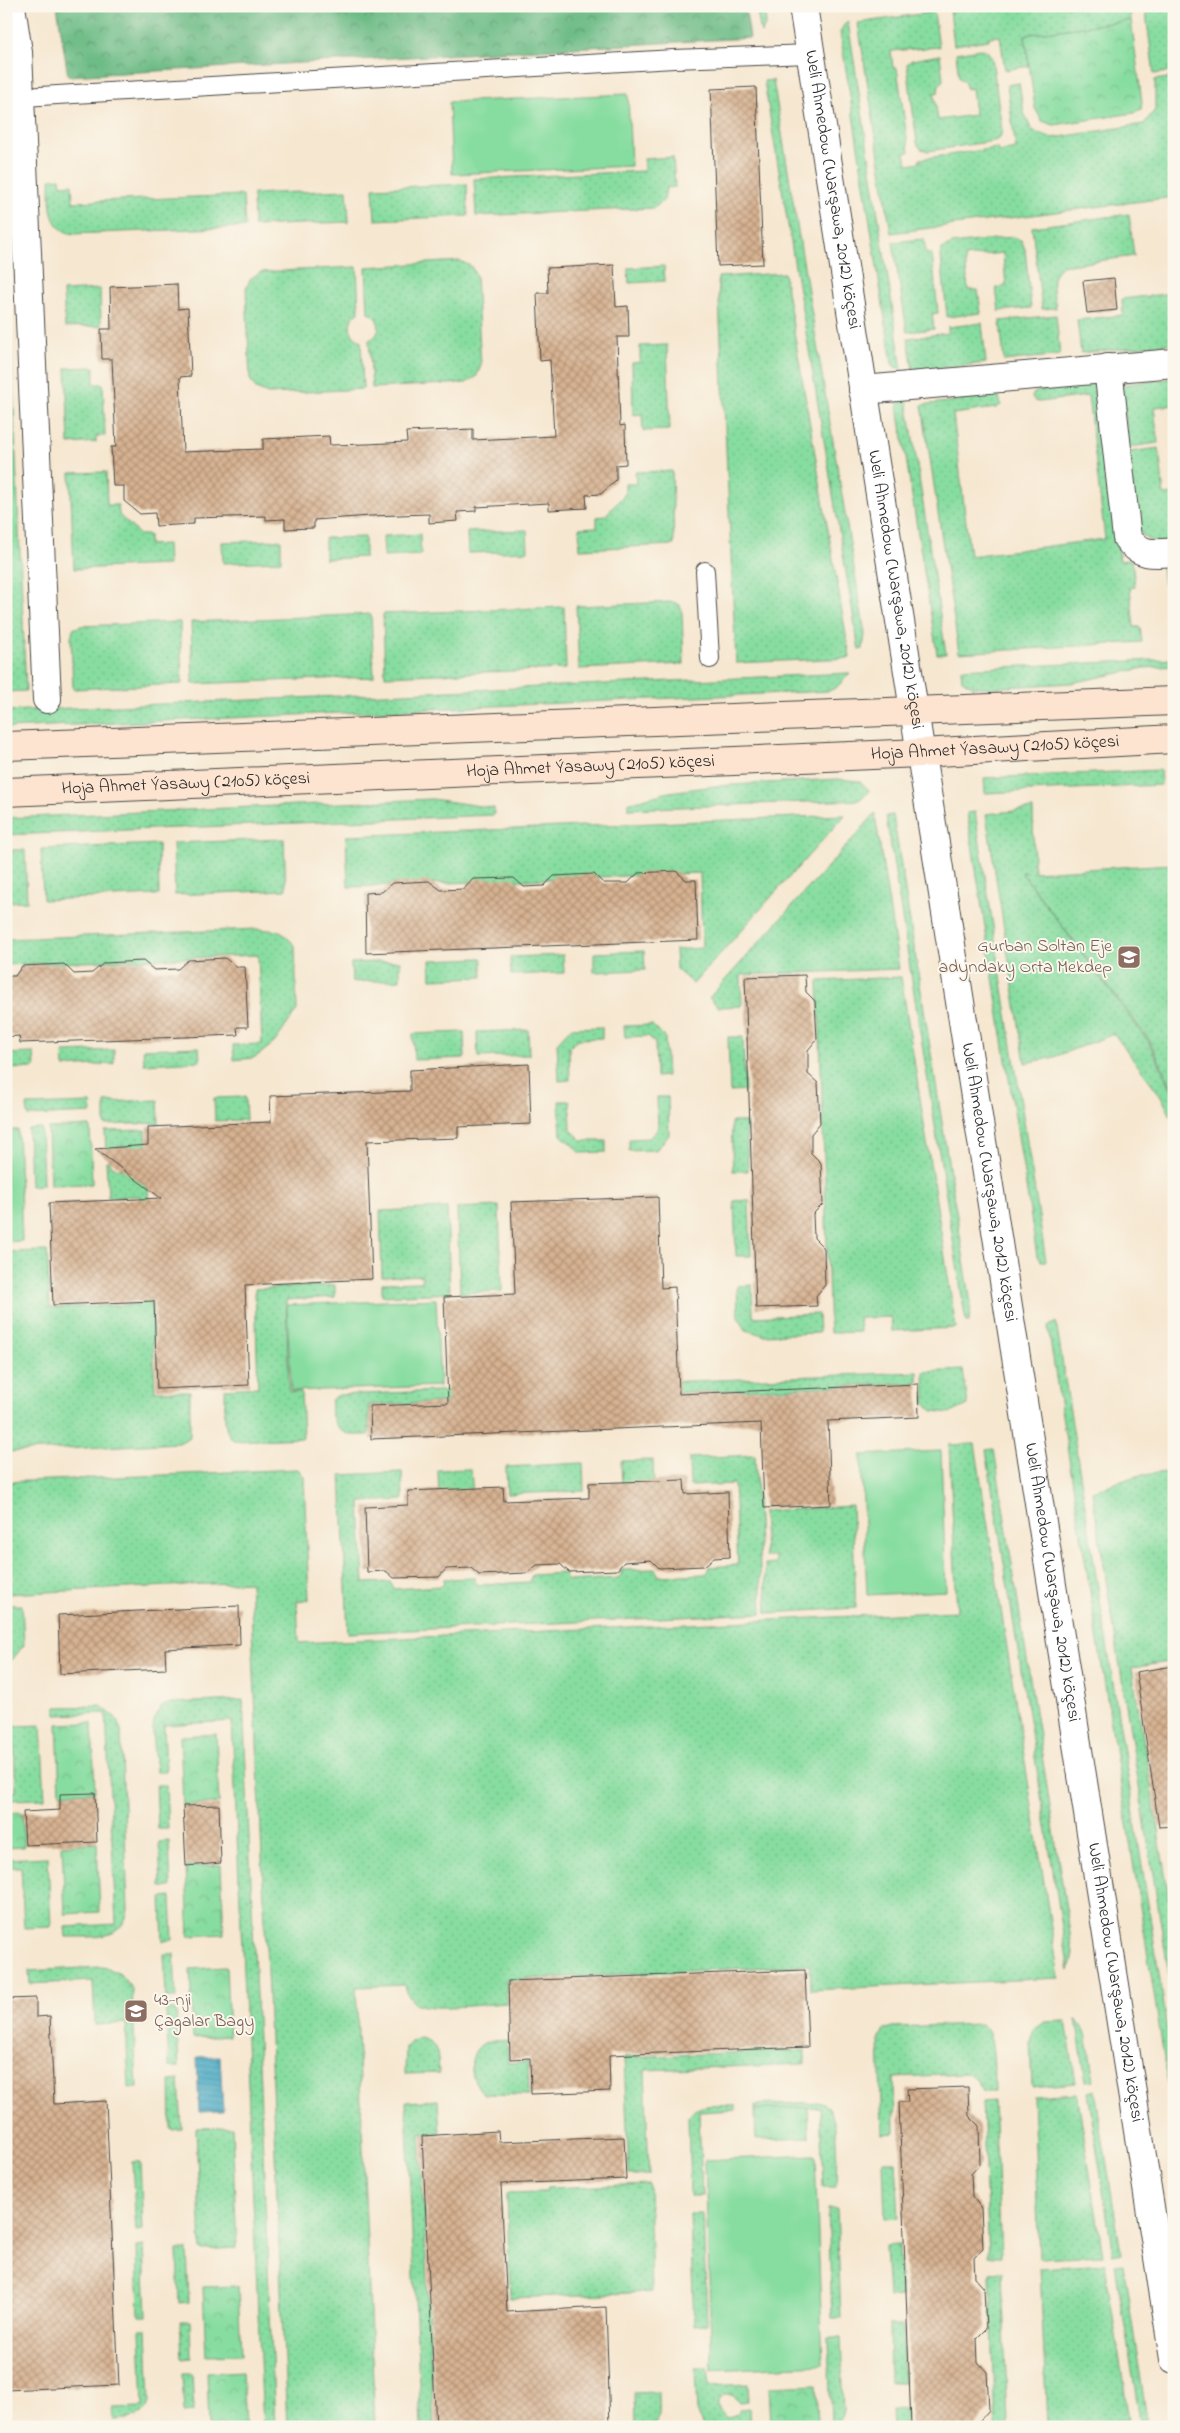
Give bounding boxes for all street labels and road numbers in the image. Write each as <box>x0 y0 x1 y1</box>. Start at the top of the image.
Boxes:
street label: Weli Ahmedow (Warşawa, 2012) köçesi <box>797 48 867 331</box>
street label: Weli Ahmedow (Warşawa, 2012) köçesi <box>860 448 930 731</box>
street label: Hoja Ahmet Ýasawy (2105) köçesi <box>870 729 1120 768</box>
street label: Hoja Ahmet Ýasawy (2105) köçesi <box>466 749 715 785</box>
street label: Hoja Ahmet Ýasawy (2105) köçesi <box>61 766 311 803</box>
street label: Weli Ahmedow (Warşawa, 2012) köçesi <box>954 1041 1023 1324</box>
street label: Weli Ahmedow (Warşawa, 2012) köçesi <box>1017 1441 1086 1724</box>
street label: Weli Ahmedow (Warşawa, 2012) köçesi <box>1080 1841 1149 2124</box>

